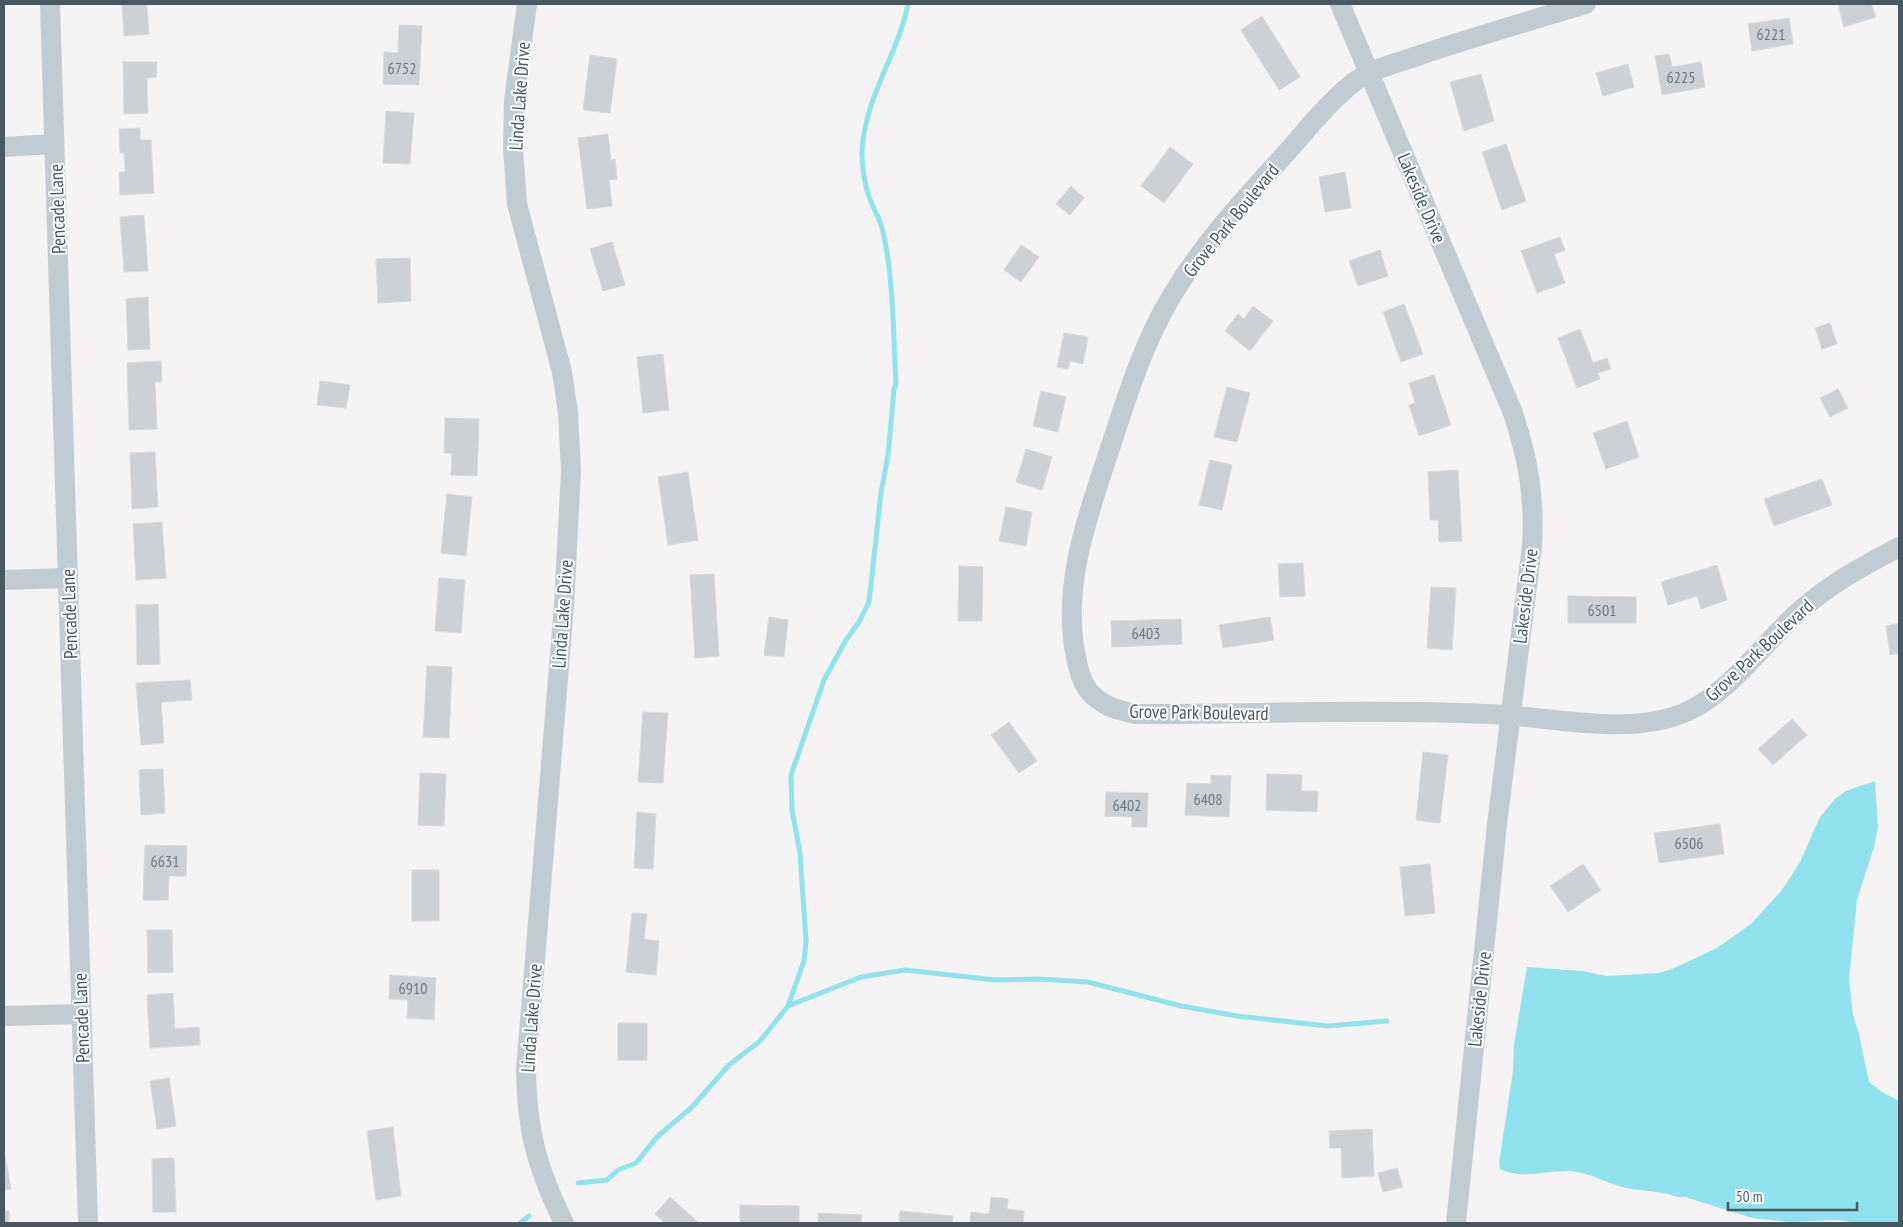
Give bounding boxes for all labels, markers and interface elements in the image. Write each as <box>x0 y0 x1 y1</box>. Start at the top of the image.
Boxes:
house number: 6221 <box>1757 24 1785 44</box>
street label: Linda Lake Drive <box>503 41 535 151</box>
house number: 6752 <box>388 58 416 78</box>
house number: 6225 <box>1667 67 1695 87</box>
street label: Lakeside Drive <box>1392 149 1452 247</box>
street label: Grove Park Boulevard <box>1178 158 1284 282</box>
street label: Pencade Lane <box>43 163 71 254</box>
street label: Lakeside Drive <box>1507 547 1543 645</box>
street label: Linda Lake Drive <box>546 559 578 669</box>
street label: Pencade Lane <box>55 568 83 659</box>
street label: Grove Park Boulevard <box>1700 594 1818 706</box>
house number: 6501 <box>1588 600 1616 620</box>
house number: 6403 <box>1132 623 1160 643</box>
street label: Grove Park Boulevard <box>1129 699 1269 725</box>
house number: 6408 <box>1194 789 1222 809</box>
house number: 6402 <box>1113 795 1141 815</box>
house number: 6506 <box>1675 833 1703 853</box>
house number: 6631 <box>151 851 179 871</box>
street label: Lakeside Drive <box>1462 950 1496 1048</box>
street label: Linda Lake Drive <box>515 963 547 1073</box>
street label: Pencade Lane <box>67 972 95 1063</box>
house number: 6910 <box>399 978 427 998</box>
scale bar <box>1728 1180 1857 1212</box>
text: 50 m <box>1736 1187 1762 1206</box>

